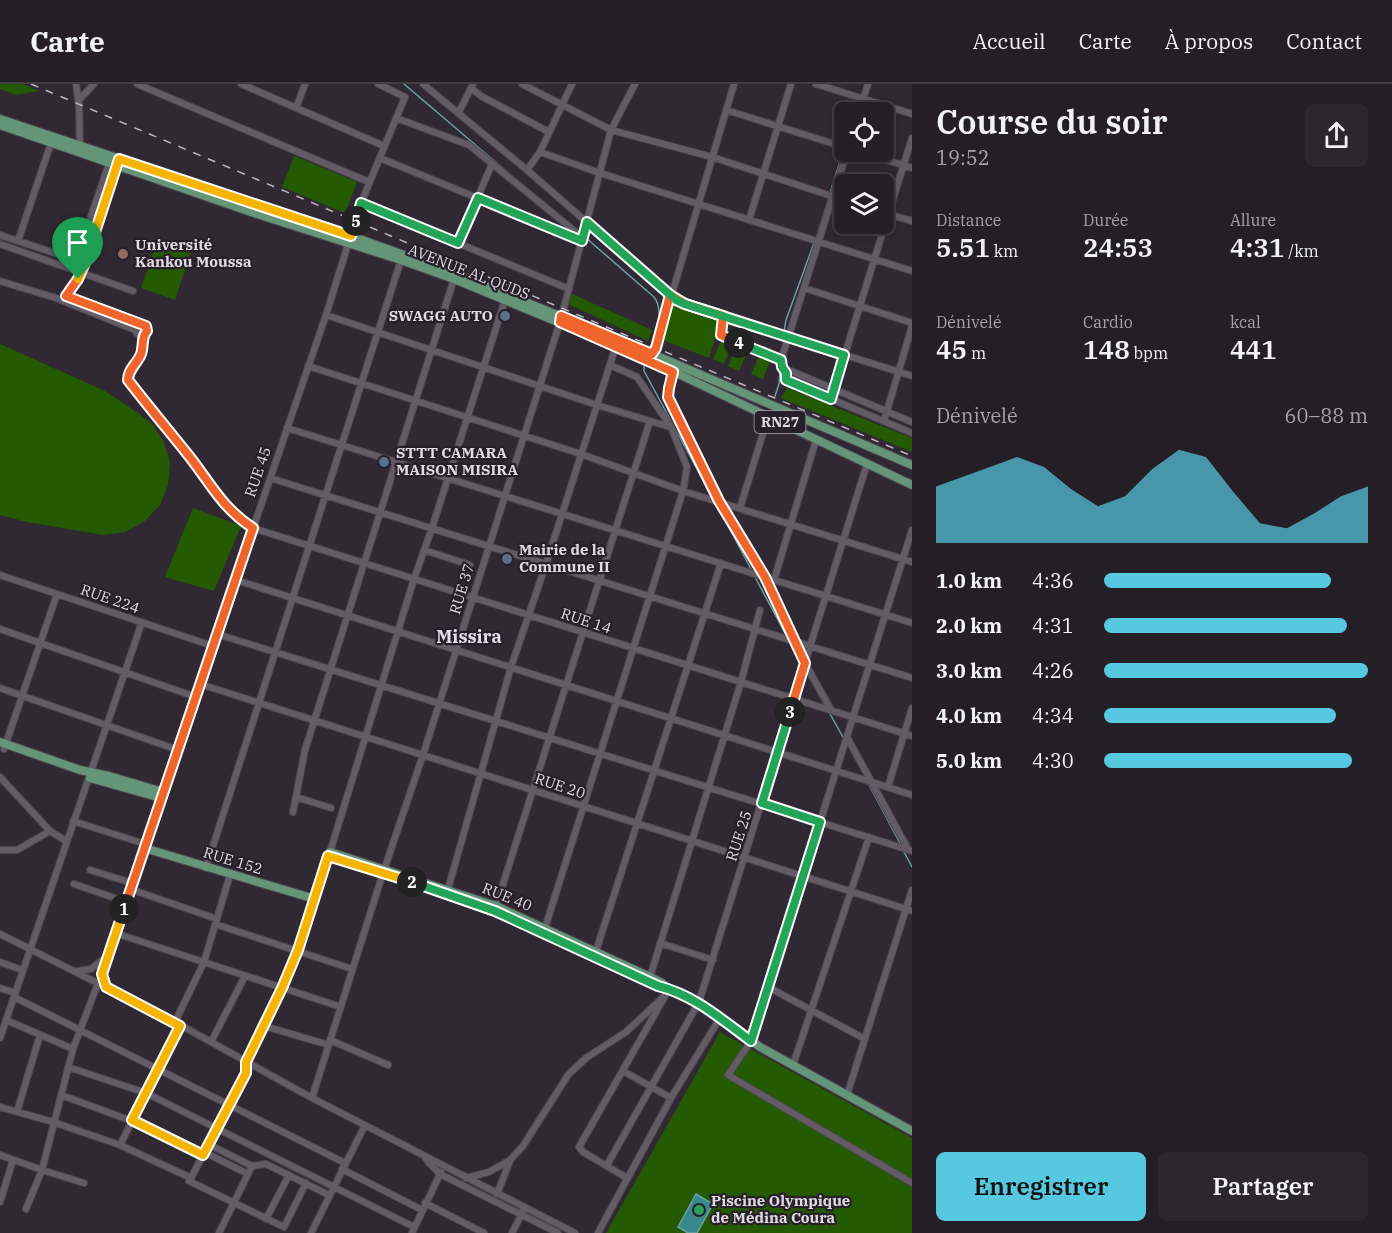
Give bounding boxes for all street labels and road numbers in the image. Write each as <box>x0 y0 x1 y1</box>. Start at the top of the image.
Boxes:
street label: AVENUE AL QUDS <box>406 240 533 303</box>
road number: RN27 <box>754 411 806 433</box>
street label: RUE 45 <box>240 444 275 500</box>
street label: RUE 37 <box>445 561 478 617</box>
street label: RUE 224 <box>78 580 142 617</box>
street label: RUE 14 <box>558 603 614 638</box>
street label: RUE 20 <box>532 768 588 803</box>
street label: RUE 25 <box>721 808 756 864</box>
street label: RUE 152 <box>201 843 265 879</box>
street label: RUE 40 <box>480 878 535 915</box>

